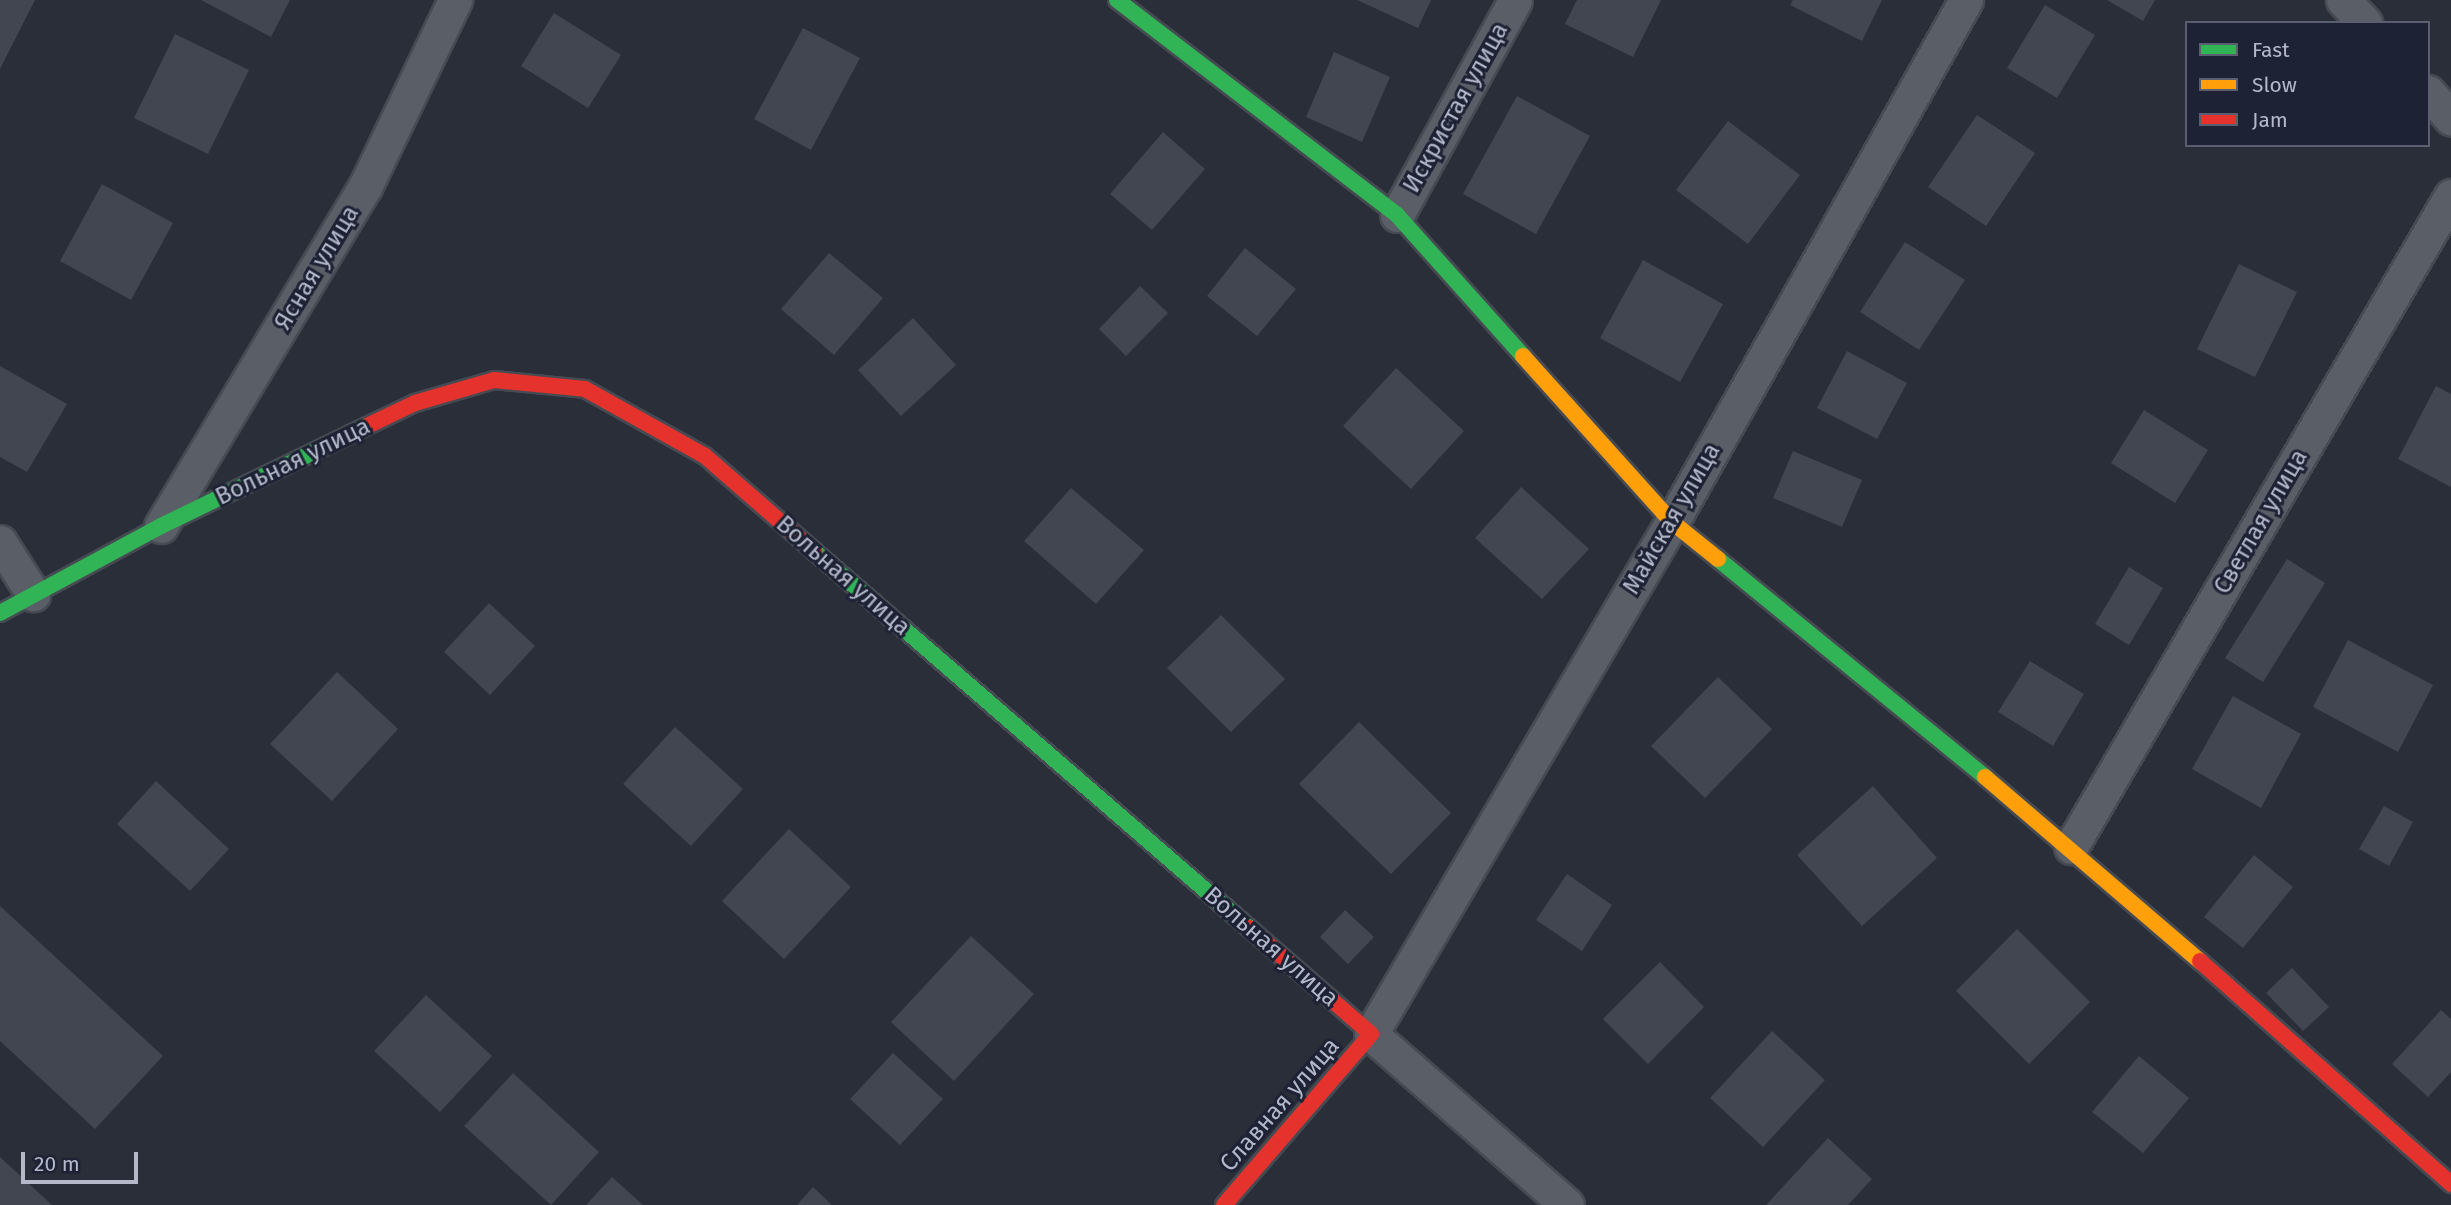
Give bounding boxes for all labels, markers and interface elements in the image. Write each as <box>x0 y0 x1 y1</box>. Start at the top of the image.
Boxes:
street label: Искристая улица <box>1397 18 1515 198</box>
legend <box>2185 21 2430 147</box>
text: Fast <box>2252 37 2290 63</box>
text: Slow <box>2252 72 2297 98</box>
text: Jam <box>2252 107 2288 133</box>
street label: Ясная улица <box>269 201 365 335</box>
street label: Вольная улица <box>211 412 375 512</box>
street label: Майская улица <box>1617 439 1727 599</box>
street label: Светлая улица <box>2208 445 2314 599</box>
street label: Вольная улица <box>770 510 916 642</box>
street label: Вольная улица <box>1198 881 1344 1013</box>
street label: Славная улица <box>1214 1032 1346 1178</box>
scale bar <box>24 1138 142 1182</box>
text: 20 m <box>34 1151 80 1177</box>

